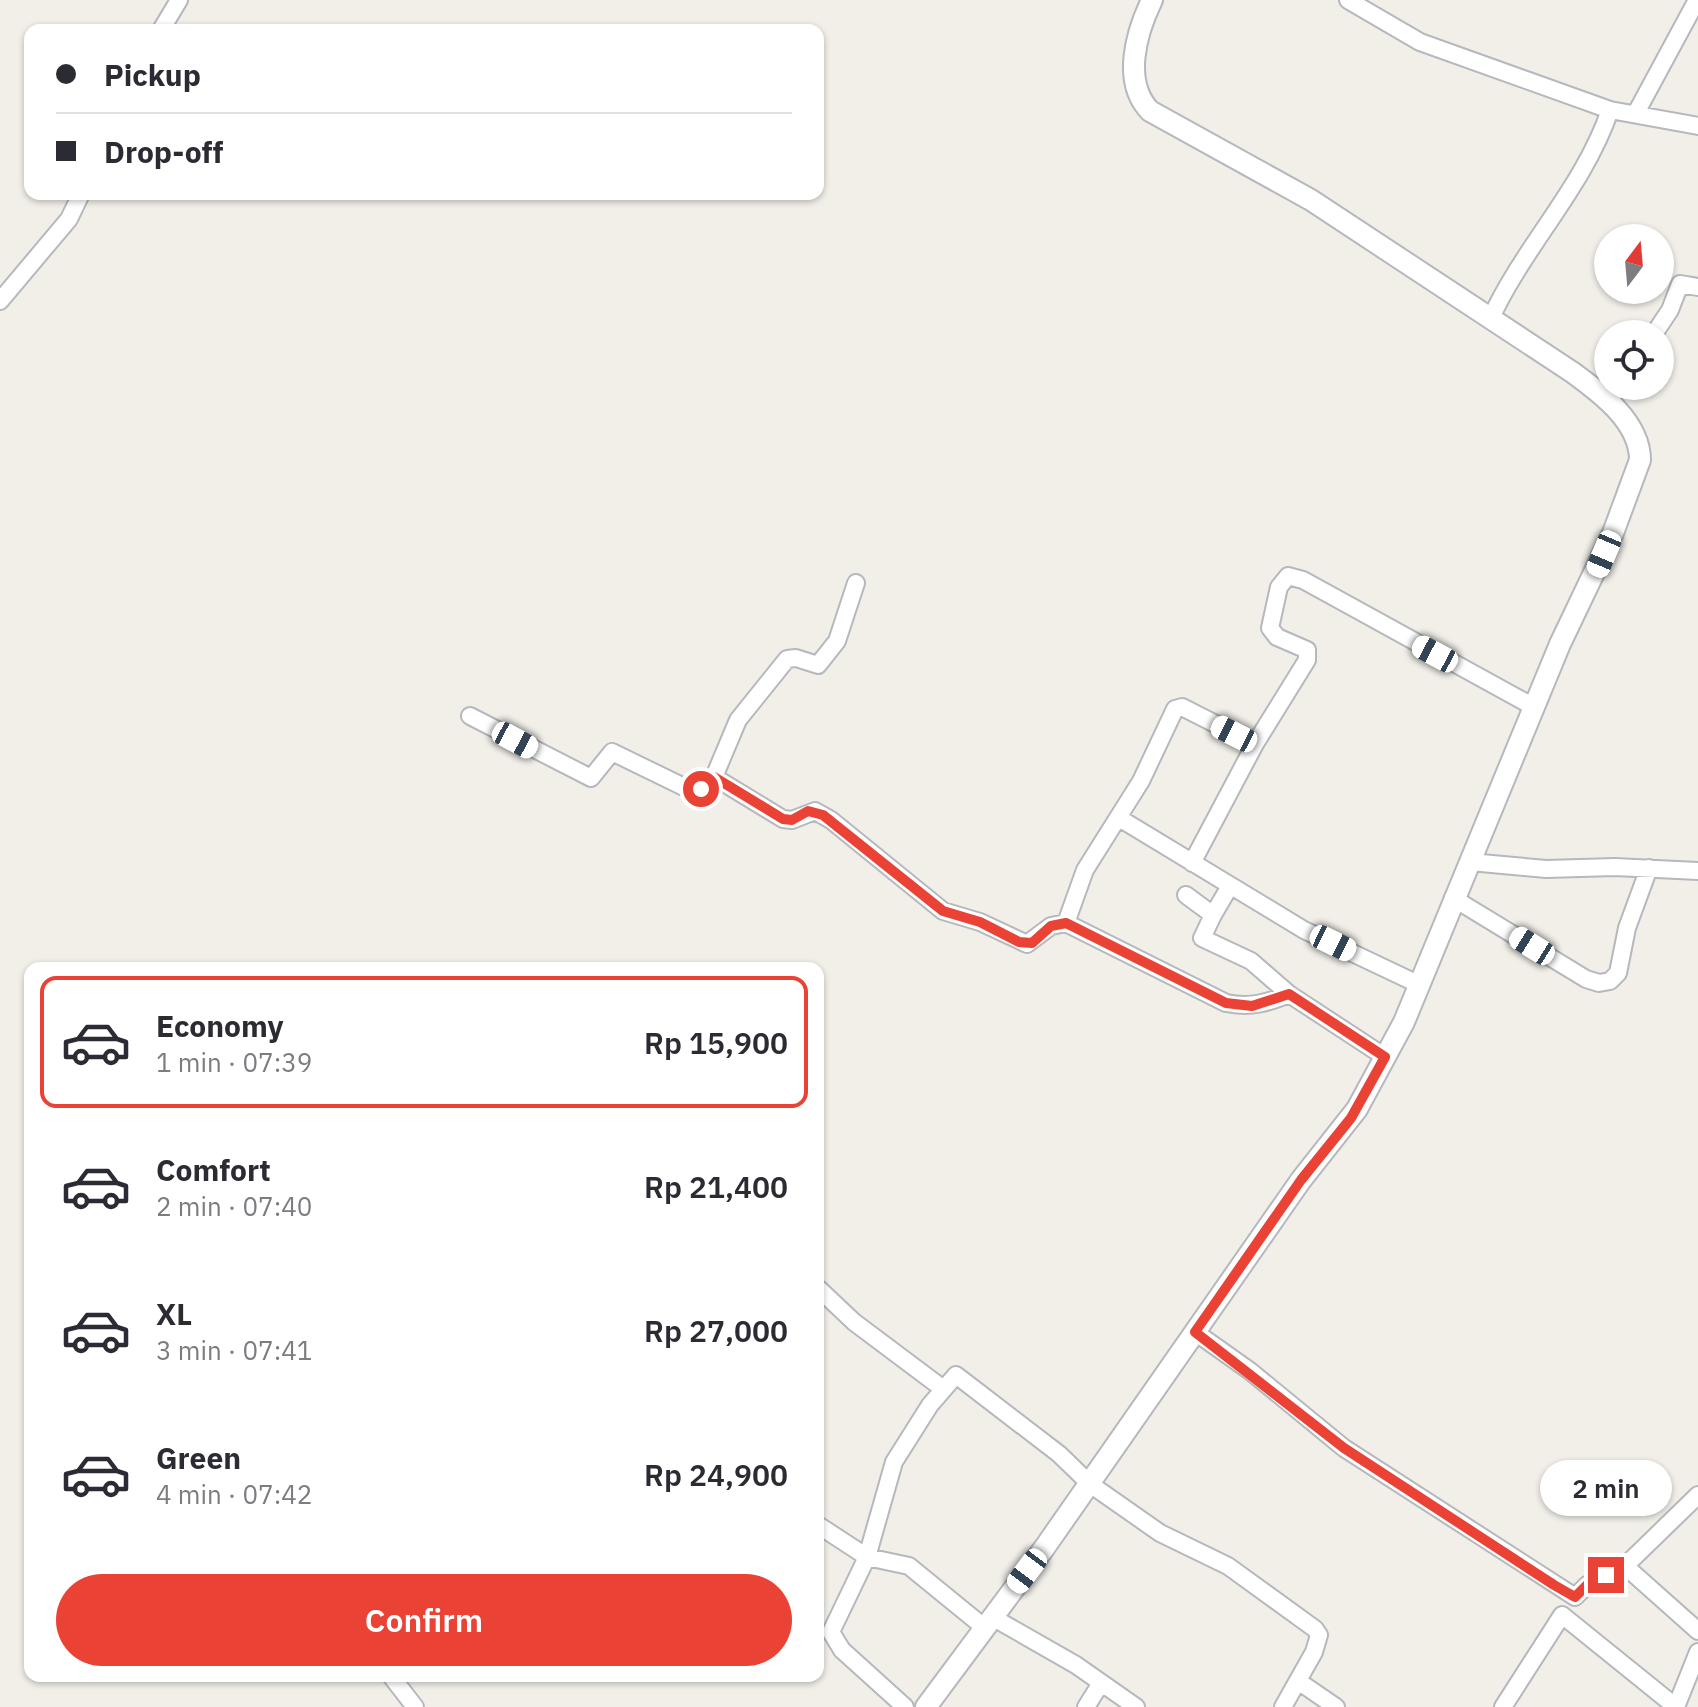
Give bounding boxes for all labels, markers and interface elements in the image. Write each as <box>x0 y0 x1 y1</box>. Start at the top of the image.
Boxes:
text: Pickup <box>104 55 201 94</box>
text: Drop-off <box>104 132 223 171</box>
north arrow <box>1594 224 1674 304</box>
map controls <box>1594 224 1674 400</box>
button: locate <box>1594 320 1674 400</box>
car <box>1584 527 1624 581</box>
car <box>1408 632 1462 676</box>
car <box>1207 712 1261 756</box>
car <box>488 718 542 762</box>
route start <box>683 771 719 807</box>
car <box>1306 922 1360 964</box>
car <box>1505 923 1559 969</box>
icon: car <box>60 1006 132 1078</box>
text: Economy <box>156 1006 284 1045</box>
text: Rp 15,900 <box>644 1023 788 1062</box>
text: 1 min · 07:39 <box>156 1045 312 1079</box>
icon: car <box>60 1150 132 1222</box>
text: Comfort <box>156 1150 271 1189</box>
text: Rp 21,400 <box>644 1167 788 1206</box>
text: 2 min · 07:40 <box>156 1189 312 1223</box>
icon: car <box>60 1294 132 1366</box>
text: XL <box>156 1294 192 1333</box>
text: Rp 27,000 <box>644 1311 788 1350</box>
text: 3 min · 07:41 <box>156 1333 312 1367</box>
icon: car <box>60 1438 132 1510</box>
text: Green <box>156 1438 241 1477</box>
text: Rp 24,900 <box>644 1455 788 1494</box>
callout: 2 min <box>1540 1459 1672 1515</box>
text: 2 min <box>1572 1471 1640 1505</box>
text: 4 min · 07:42 <box>156 1477 312 1511</box>
car <box>1003 1545 1051 1597</box>
route end <box>1588 1557 1624 1593</box>
button: Confirm <box>56 1574 792 1666</box>

